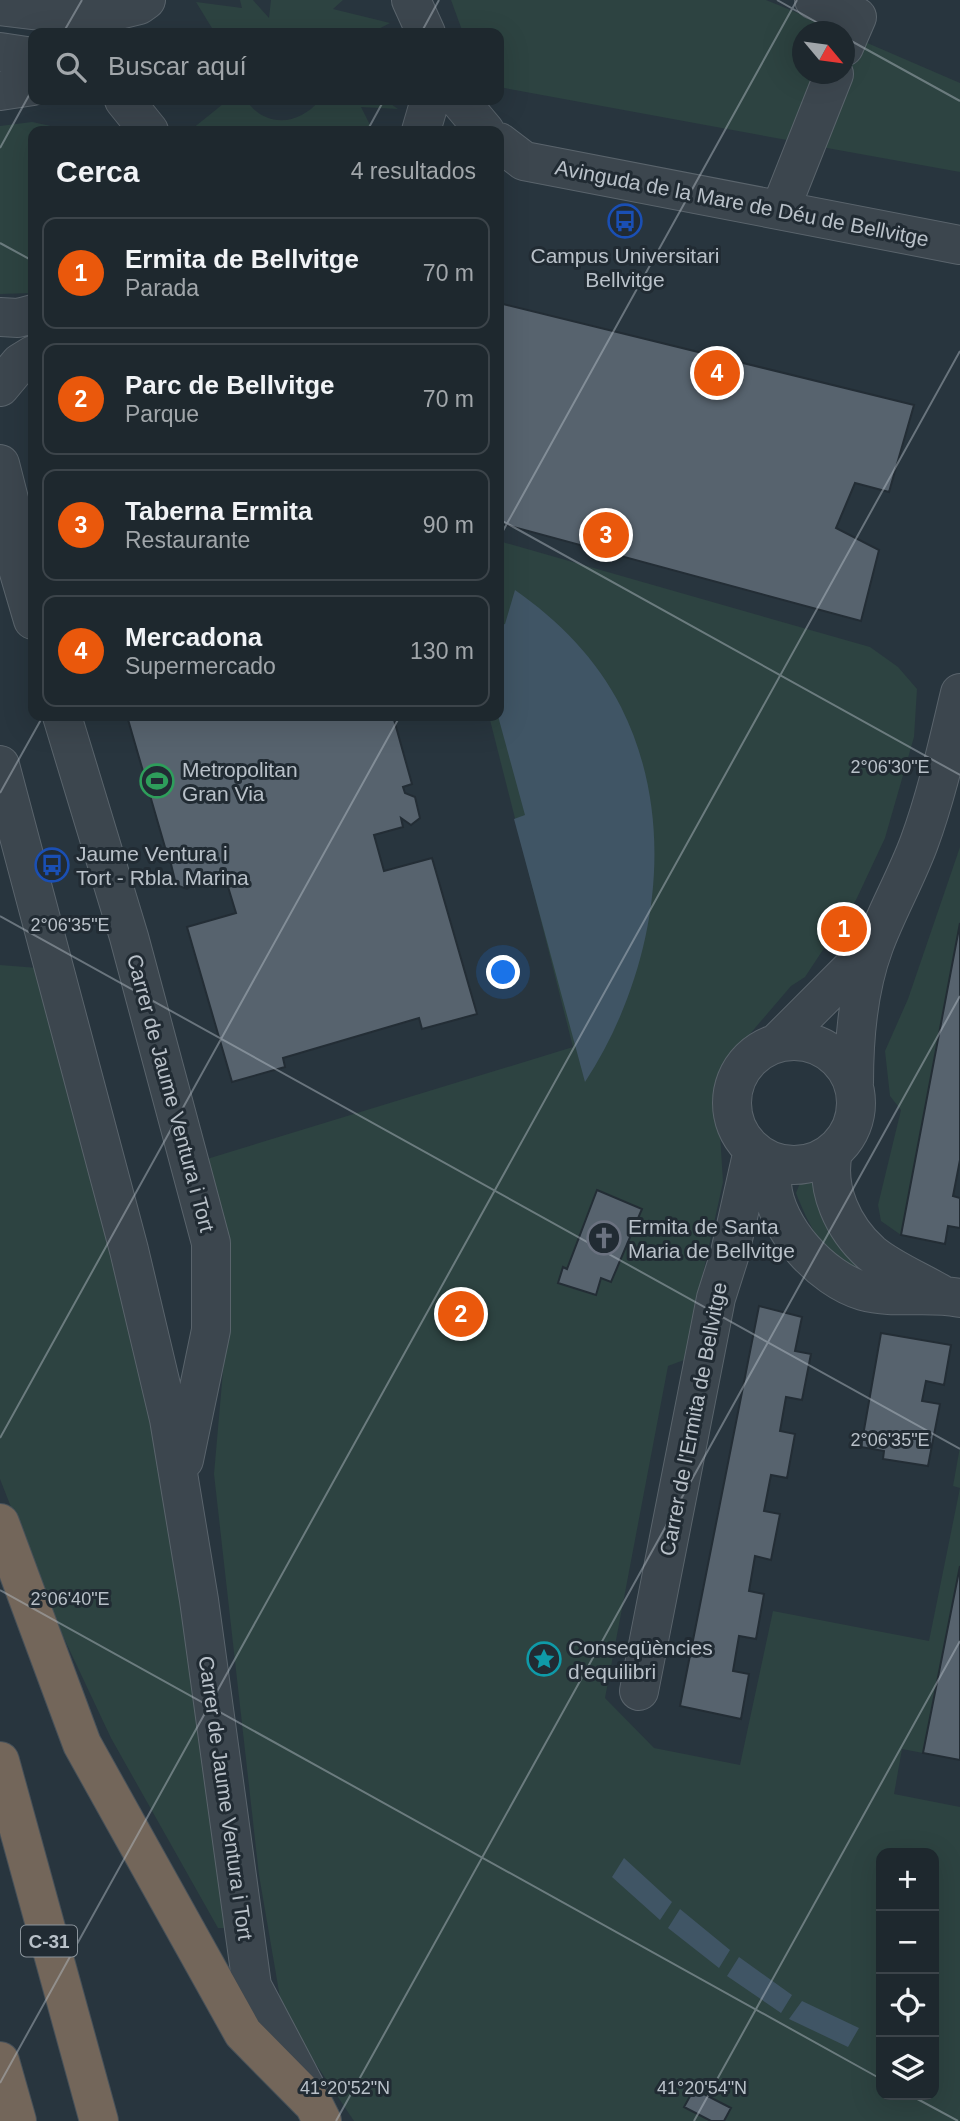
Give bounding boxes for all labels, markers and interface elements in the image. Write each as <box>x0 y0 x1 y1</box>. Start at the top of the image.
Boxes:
north arrow <box>792 21 855 84</box>
search box <box>28 28 504 105</box>
icon: search <box>52 48 90 86</box>
text: Buscar aquí <box>108 51 247 81</box>
text: Cerca <box>56 155 139 188</box>
street label: Avinguda de la Mare de Déu de Bellvitge <box>553 155 931 251</box>
text: 4 resultados <box>351 158 476 184</box>
bus stop icon: Campus Universitari Bellvitge <box>606 202 644 240</box>
text: Ermita de Bellvitge <box>125 244 359 274</box>
place label: Campus Universitari Bellvitge <box>530 244 720 291</box>
text: 1 <box>75 260 87 286</box>
text: 70 m <box>423 260 474 286</box>
text: Parada <box>125 275 199 301</box>
pin: 4 <box>694 347 740 399</box>
text: Parc de Bellvitge <box>125 370 335 400</box>
text: 2 <box>75 386 87 412</box>
text: 70 m <box>423 386 474 412</box>
text: Parque <box>125 401 199 427</box>
text: Taberna Ermita <box>125 496 312 526</box>
pin: 3 <box>583 509 629 561</box>
text: 3 <box>75 512 87 538</box>
text: 90 m <box>423 512 474 538</box>
text: Restaurante <box>125 527 250 553</box>
text: Mercadona <box>125 622 262 652</box>
text: 4 <box>75 638 87 664</box>
text: 130 m <box>410 638 474 664</box>
text: Supermercado <box>125 653 276 679</box>
text: 2°06'30"E <box>850 757 930 777</box>
place label: Metropolitan Gran Via <box>182 758 298 805</box>
sports icon: Metropolitan Gran Via <box>138 762 176 800</box>
place label: Jaume Ventura i Tort - Rbla. Marina <box>76 842 249 889</box>
bus stop icon: Jaume Ventura i Tort - Rbla. Marina <box>33 846 71 884</box>
pin: 1 <box>821 903 867 955</box>
text: 2°06'35"E <box>30 915 110 935</box>
street label: Carrer de Jaume Ventura i Tort <box>123 952 219 1235</box>
your location <box>486 955 520 989</box>
place label: Ermita de Santa Maria de Bellvitge <box>628 1215 795 1262</box>
church icon: Ermita de Santa Maria de Bellvitge <box>585 1219 623 1257</box>
street label: Carrer de l'Ermita de Bellvitge <box>655 1280 731 1558</box>
pin: 2 <box>438 1288 484 1340</box>
text: 2°06'35"E <box>850 1430 930 1450</box>
text: 2°06'40"E <box>30 1589 110 1609</box>
place label: Conseqüències d'equilibri <box>568 1636 713 1683</box>
place icon: Conseqüències d'equilibri <box>525 1640 563 1678</box>
street label: Carrer de Jaume Ventura i Tort <box>195 1654 257 1942</box>
map controls <box>876 1848 939 2100</box>
button: + <box>876 1848 939 1911</box>
button: − <box>876 1911 939 1974</box>
road number: C-31 <box>21 1926 77 1956</box>
button: locate <box>876 1974 939 2037</box>
button: layers <box>876 2037 939 2100</box>
text: 41°20'52"N <box>300 2078 390 2098</box>
text: 41°20'54"N <box>657 2078 747 2098</box>

